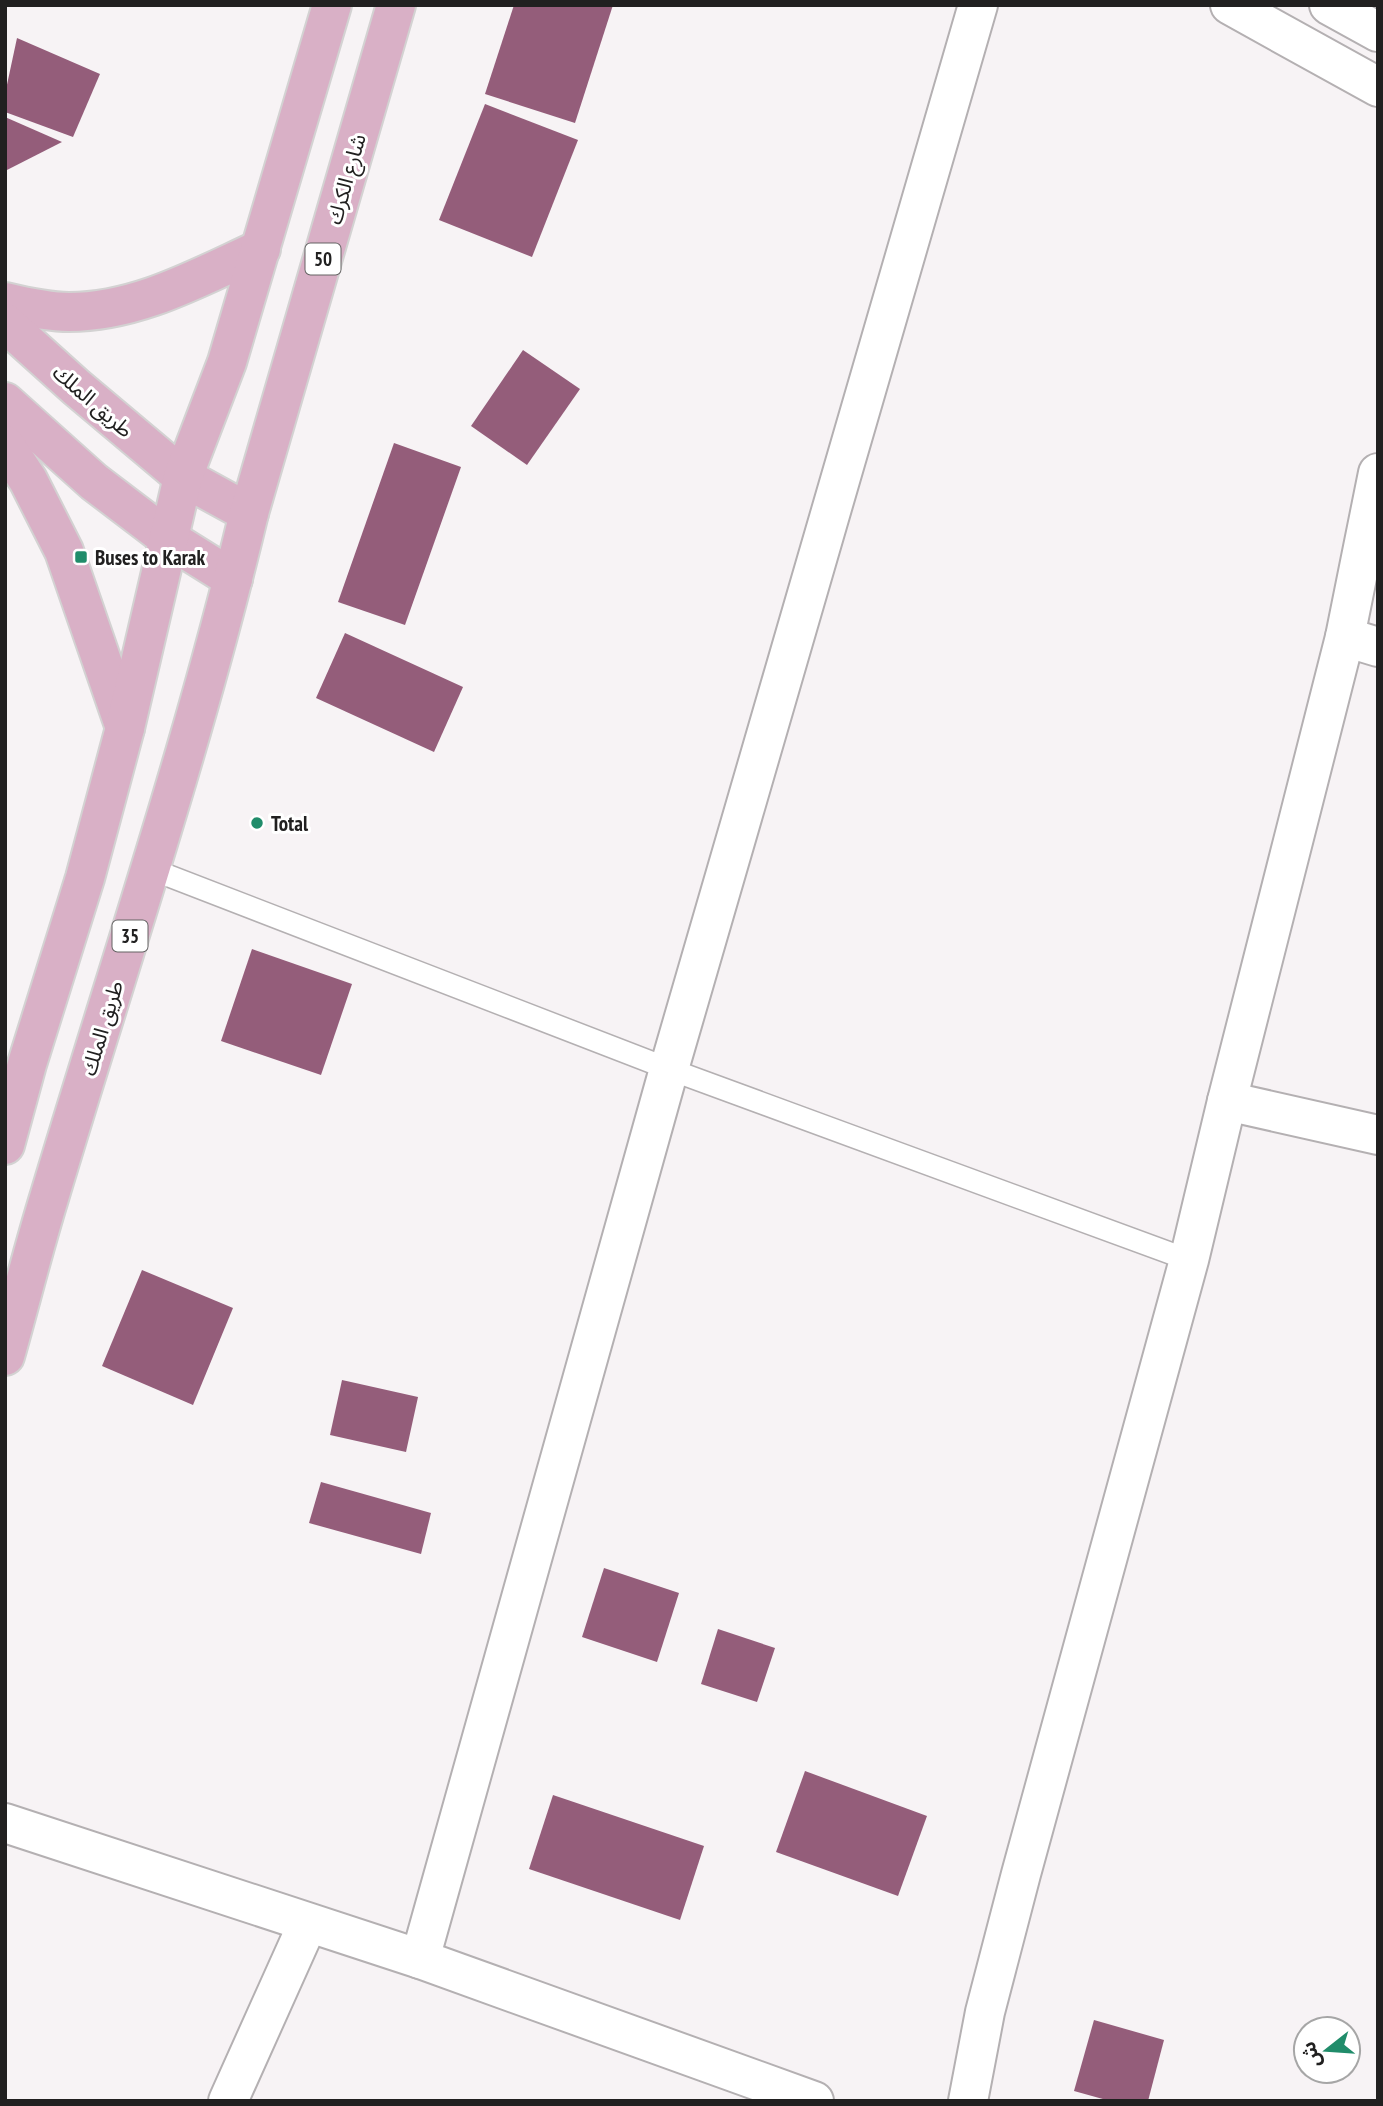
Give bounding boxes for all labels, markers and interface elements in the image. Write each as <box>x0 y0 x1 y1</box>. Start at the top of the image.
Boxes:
street label: شارع الكرك <box>320 131 374 228</box>
road number: 50 <box>306 244 340 274</box>
street label: طريق الملك <box>47 359 139 443</box>
place label: Buses to Karak <box>95 544 206 571</box>
marker: Buses to Karak <box>73 549 89 565</box>
place label: Total <box>271 810 309 837</box>
marker: Total <box>249 815 265 831</box>
road number: 35 <box>113 920 148 952</box>
street label: طريق الملك <box>75 977 129 1079</box>
north arrow <box>1292 2015 1362 2085</box>
text: ش <box>1295 2039 1326 2071</box>

